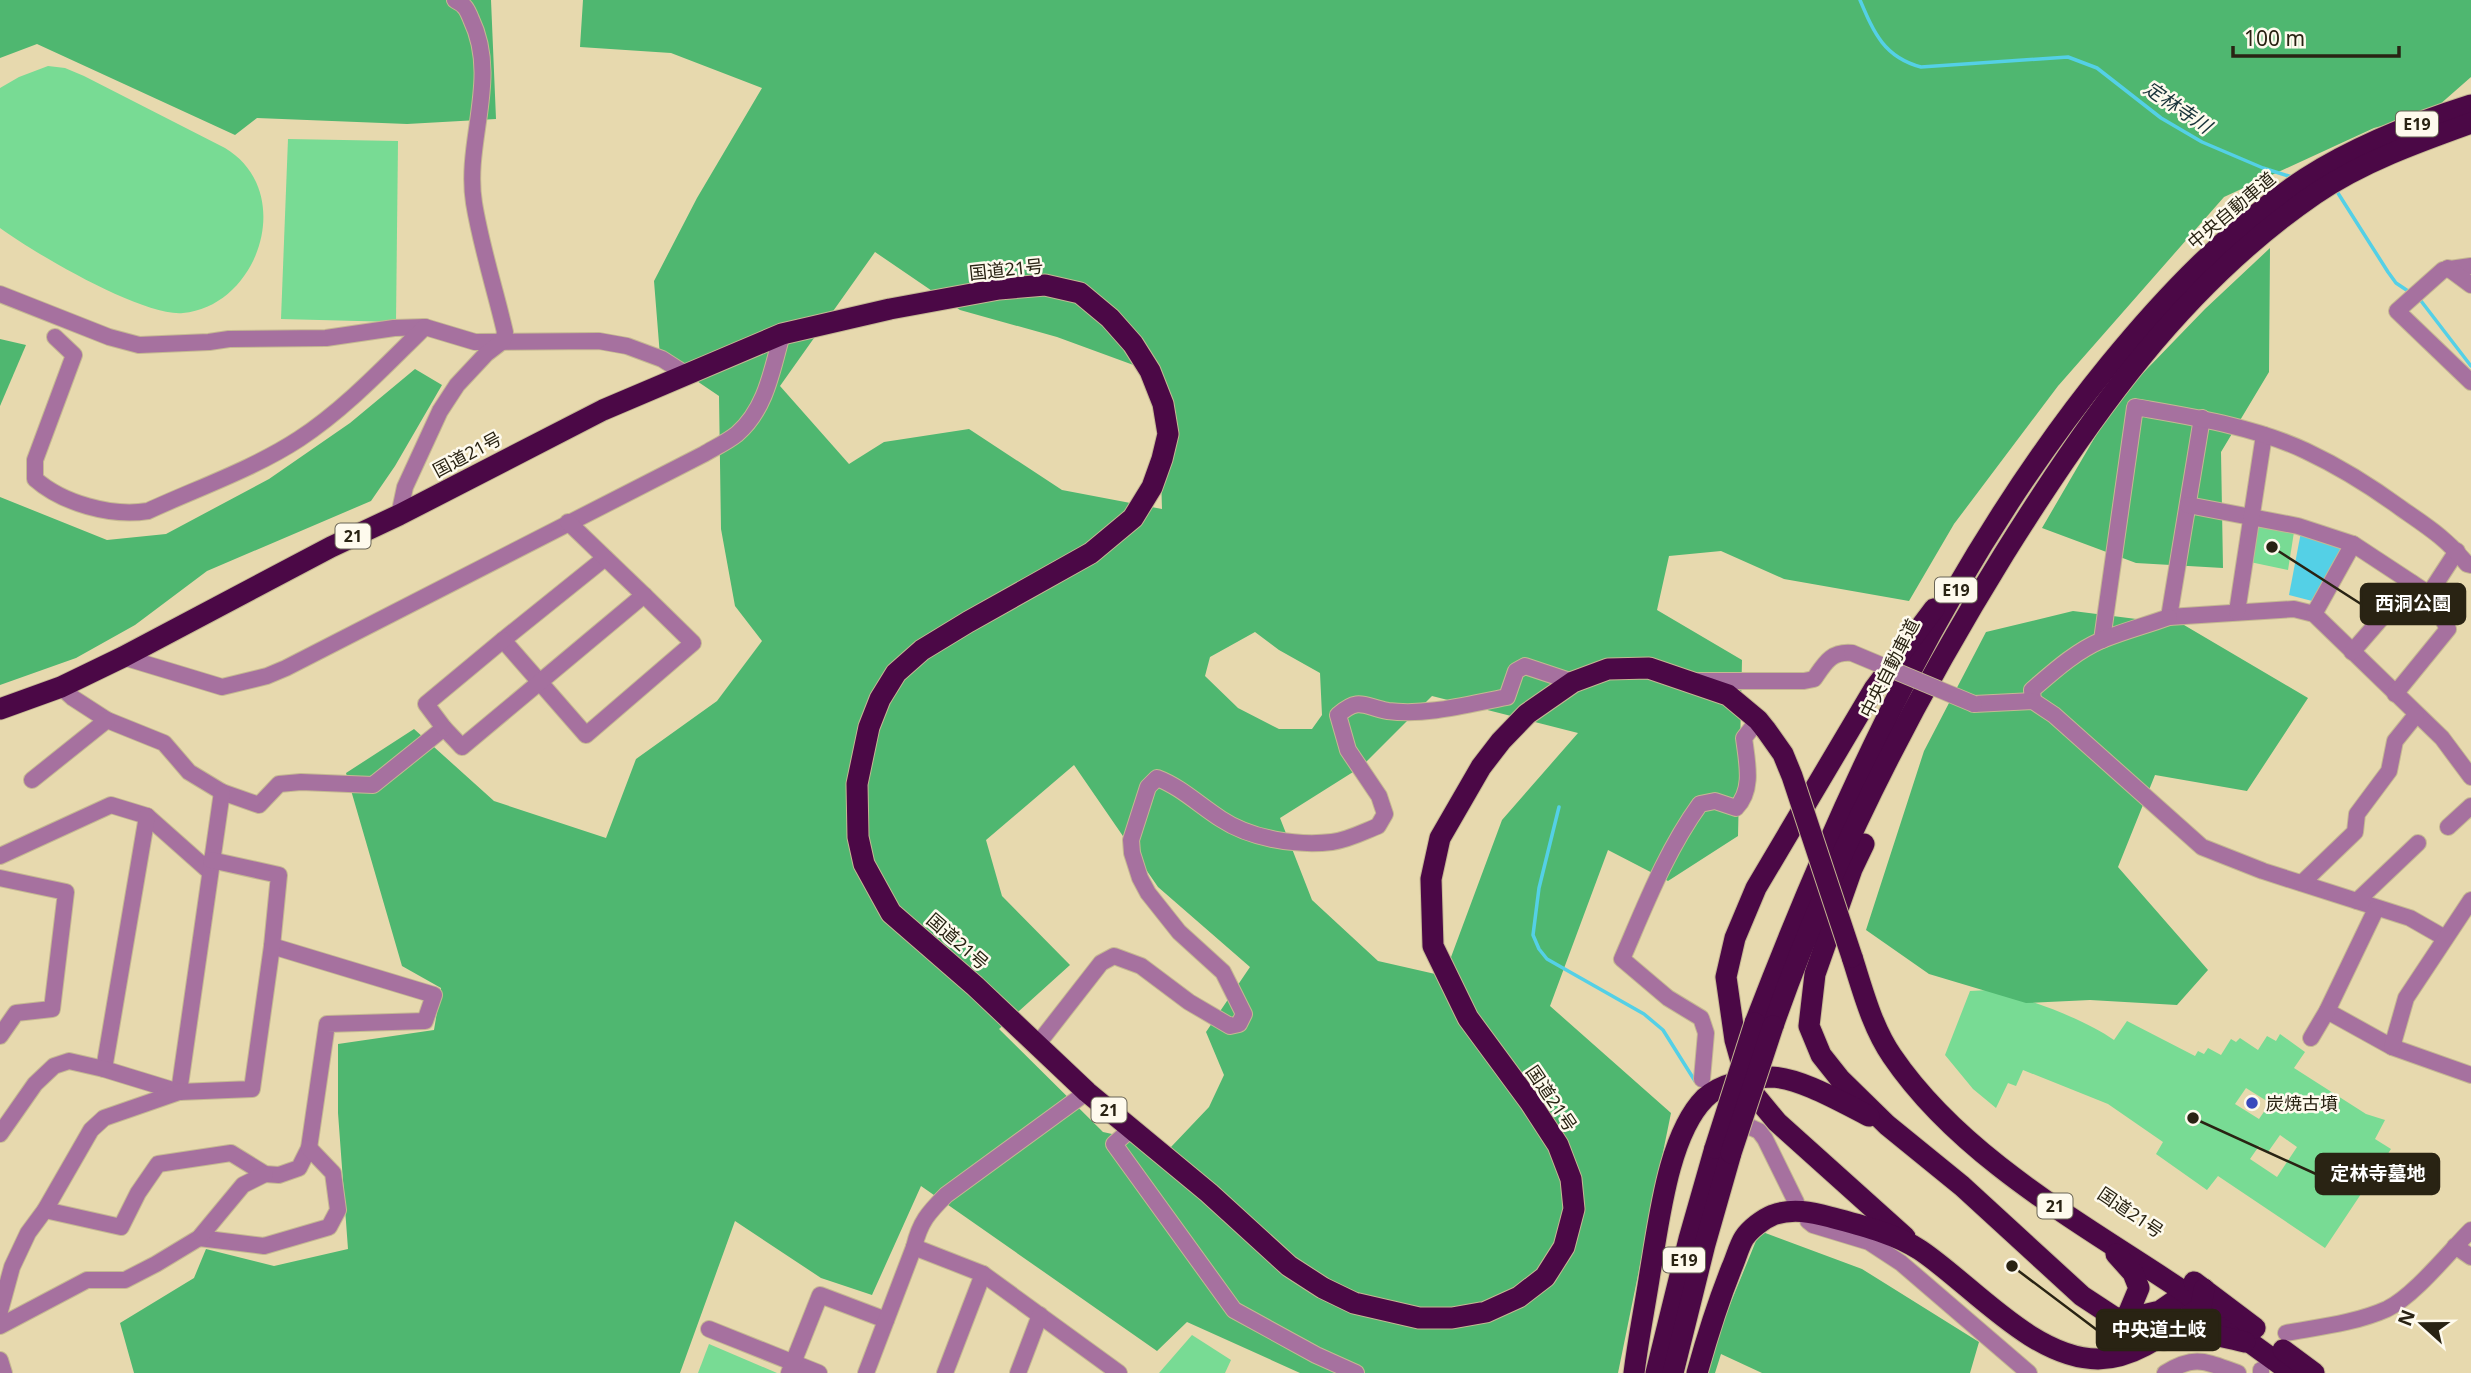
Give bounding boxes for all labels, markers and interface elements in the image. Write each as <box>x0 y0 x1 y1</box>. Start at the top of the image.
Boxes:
scale bar <box>2233 14 2399 58</box>
text: 100 m <box>2244 24 2305 52</box>
water label: 定林寺川 <box>2139 75 2218 140</box>
road number: E19 <box>2396 112 2438 136</box>
street label: 中央自動車道 <box>2182 166 2280 254</box>
street label: 国道21号 <box>968 253 1044 285</box>
street label: 国道21号 <box>428 426 506 482</box>
road number: 21 <box>336 524 370 548</box>
road number: E19 <box>1935 578 1977 603</box>
callout: 西洞公園 <box>2361 584 2465 624</box>
text: 西洞公園 <box>2375 590 2451 616</box>
street label: 中央自動車道 <box>1854 614 1924 722</box>
street label: 国道21号 <box>922 907 994 975</box>
street label: 国道21号 <box>1521 1060 1583 1136</box>
place label: 炭焼古墳 <box>2266 1091 2338 1115</box>
marker: 炭焼古墳 <box>2244 1095 2260 1111</box>
road number: 21 <box>1092 1098 1126 1122</box>
callout: 定林寺墓地 <box>2316 1154 2439 1194</box>
text: 定林寺墓地 <box>2330 1160 2426 1186</box>
street label: 国道21号 <box>2093 1181 2169 1243</box>
road number: 21 <box>2038 1194 2072 1218</box>
road number: E19 <box>1663 1248 1705 1272</box>
north arrow <box>2387 1289 2457 1359</box>
text: N <box>2391 1306 2421 1330</box>
callout: 中央道土岐 <box>2097 1310 2220 1350</box>
text: 中央道土岐 <box>2111 1316 2207 1342</box>

